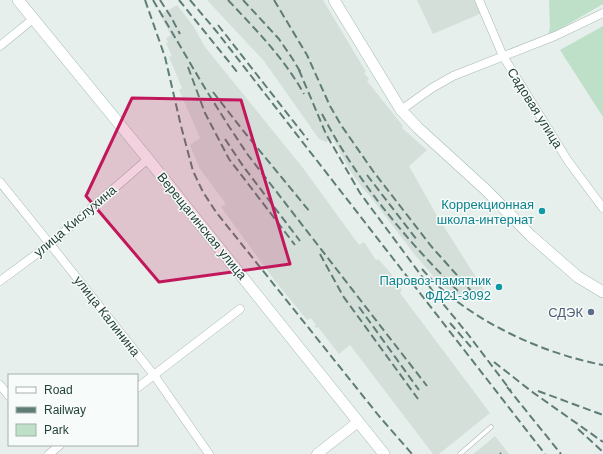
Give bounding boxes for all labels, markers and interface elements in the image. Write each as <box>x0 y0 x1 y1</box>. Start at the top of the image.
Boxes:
street label: Садовая улица <box>504 65 566 152</box>
street label: Верещагинская улица <box>154 169 250 283</box>
street label: улица Кислухина <box>31 182 120 260</box>
place label: Коррекционная школа-интернат <box>437 197 534 227</box>
marker: Коррекционная школа-интернат <box>537 206 547 216</box>
street label: улица Калинина <box>71 273 144 360</box>
place label: Паровоз-памятник ФД21-3092 <box>380 273 491 303</box>
marker: Паровоз-памятник ФД21-3092 <box>494 282 504 292</box>
place label: СДЭК <box>548 305 583 320</box>
marker: СДЭК <box>586 307 596 317</box>
legend <box>8 374 138 446</box>
text: Road <box>44 383 73 397</box>
text: Railway <box>44 403 86 417</box>
text: Park <box>44 423 70 437</box>

